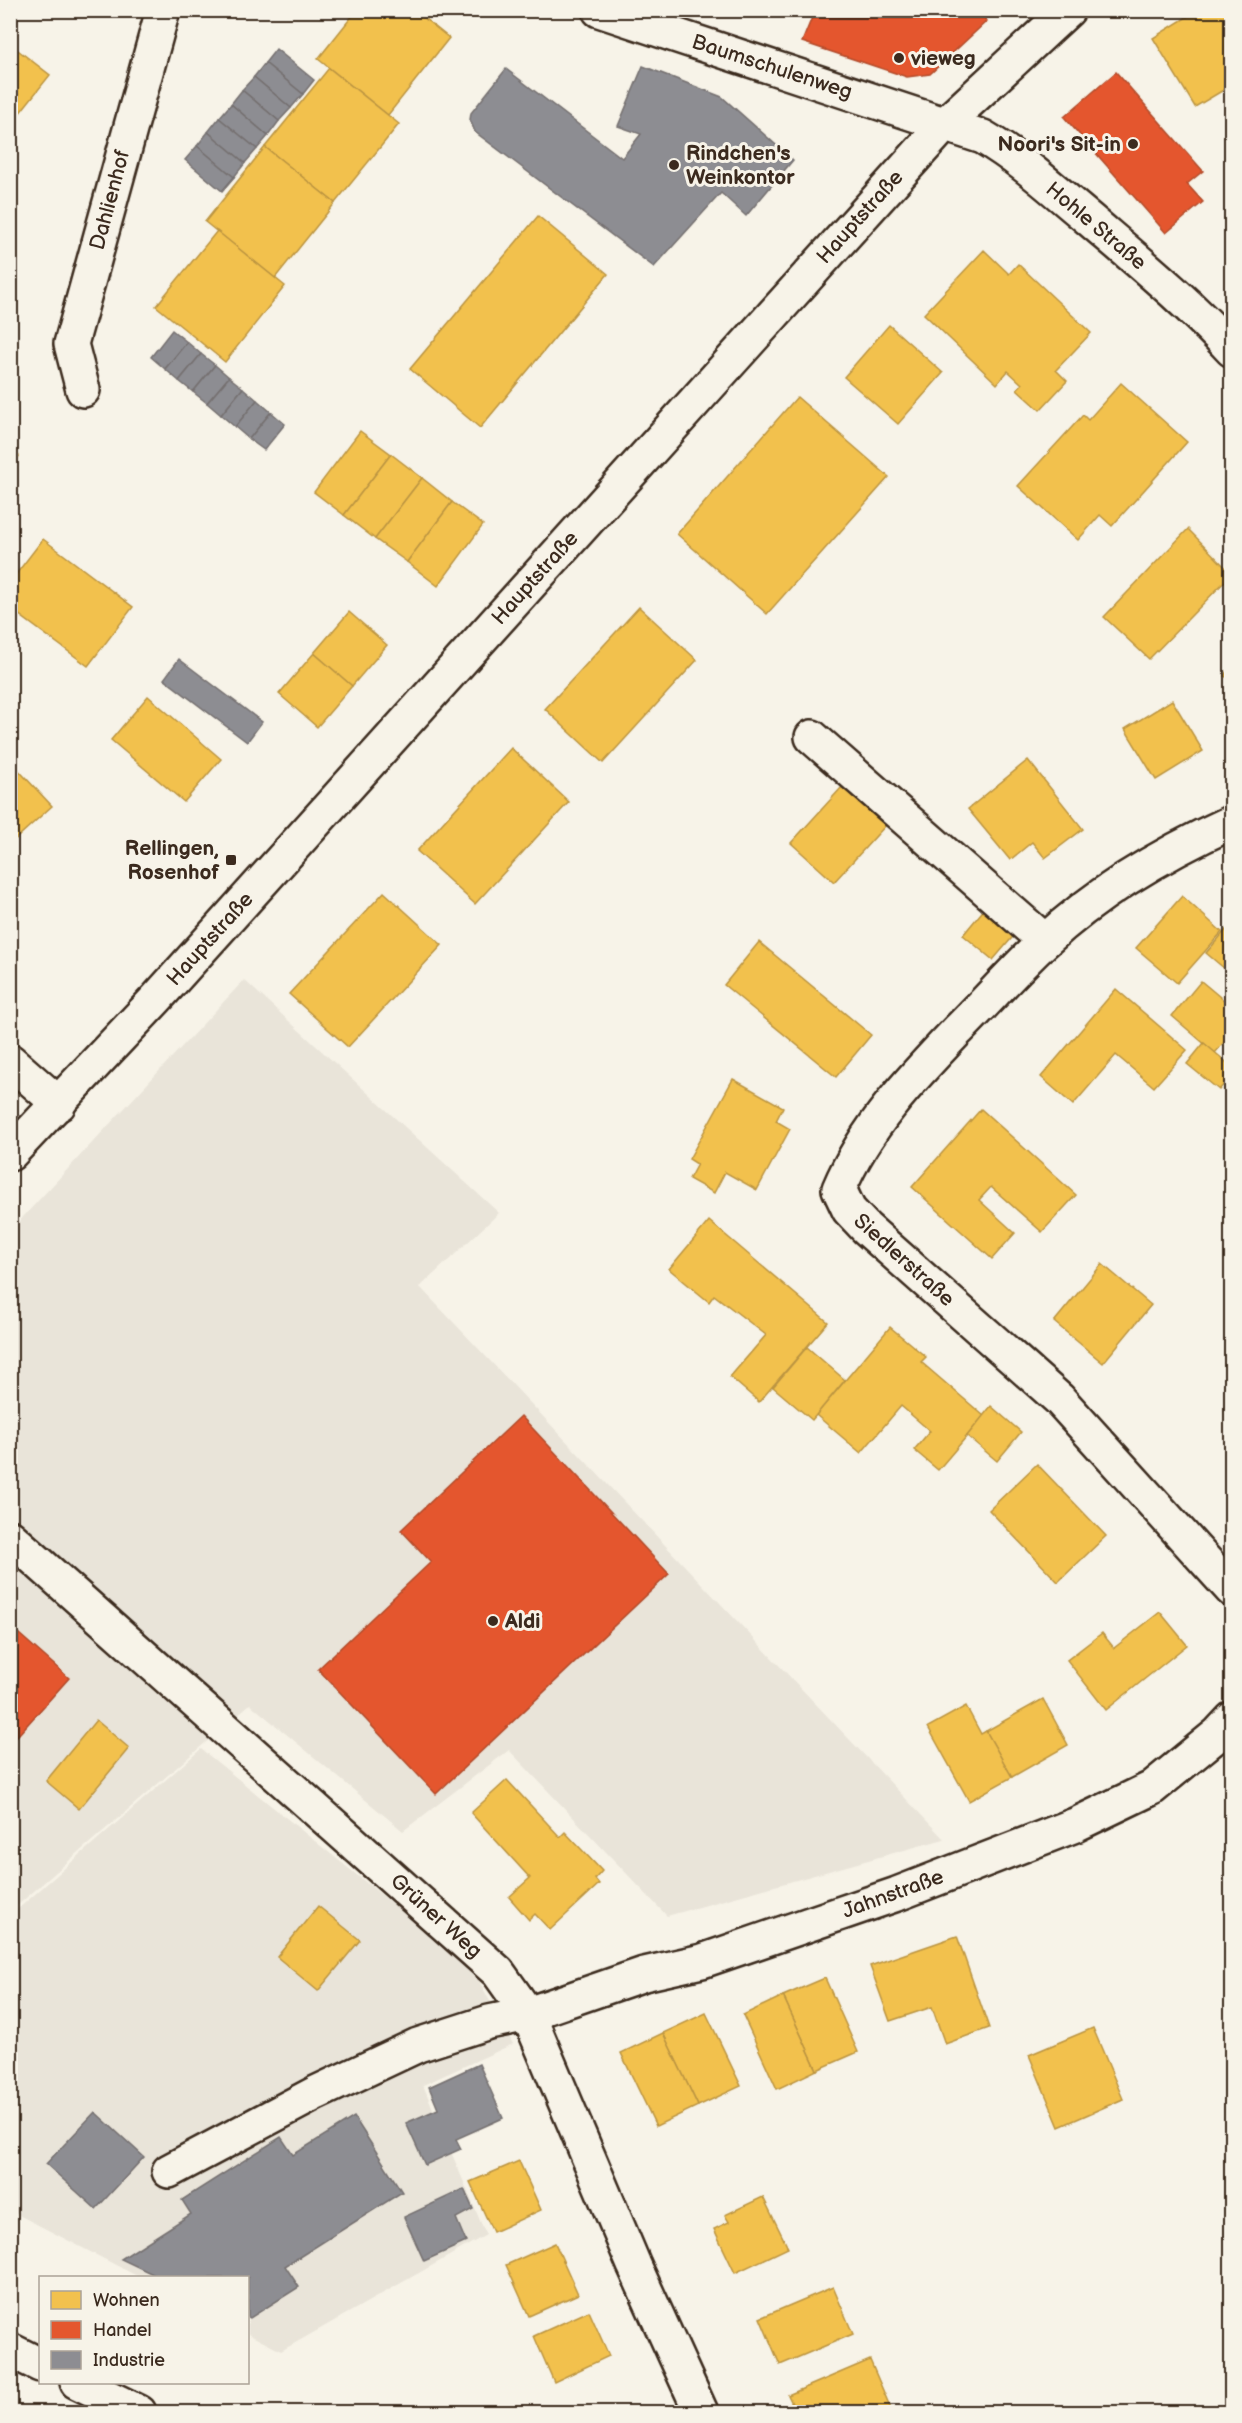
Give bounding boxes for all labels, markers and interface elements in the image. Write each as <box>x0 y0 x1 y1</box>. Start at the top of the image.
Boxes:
street label: Baumschulenweg <box>689 29 855 105</box>
place label: vieweg <box>910 46 976 71</box>
marker: vieweg <box>892 51 906 65</box>
place label: Noori's Sit-in <box>998 132 1121 157</box>
marker: Noori's Sit-in <box>1126 137 1140 151</box>
place label: Rindchen's Weinkontor <box>686 141 795 190</box>
street label: Dahlienhof <box>85 147 135 253</box>
marker: Rindchen's Weinkontor <box>667 158 681 172</box>
street label: Hauptstraße <box>812 165 908 269</box>
street label: Hohle Straße <box>1041 177 1151 275</box>
street label: Hauptstraße <box>487 526 583 630</box>
place label: Rellingen, Rosenhof <box>125 836 220 885</box>
marker: Rellingen, Rosenhof <box>224 853 238 867</box>
street label: Hauptstraße <box>162 887 258 991</box>
street label: Siedlerstraße <box>849 1208 959 1312</box>
place label: Aldi <box>504 1609 541 1634</box>
marker: Aldi <box>486 1614 500 1628</box>
street label: Jahnstraße <box>839 1864 947 1924</box>
street label: Grüner Weg <box>385 1868 487 1964</box>
legend <box>39 2276 249 2384</box>
text: Wohnen <box>93 2290 160 2311</box>
text: Handel <box>93 2320 152 2341</box>
text: Industrie <box>93 2350 165 2371</box>

